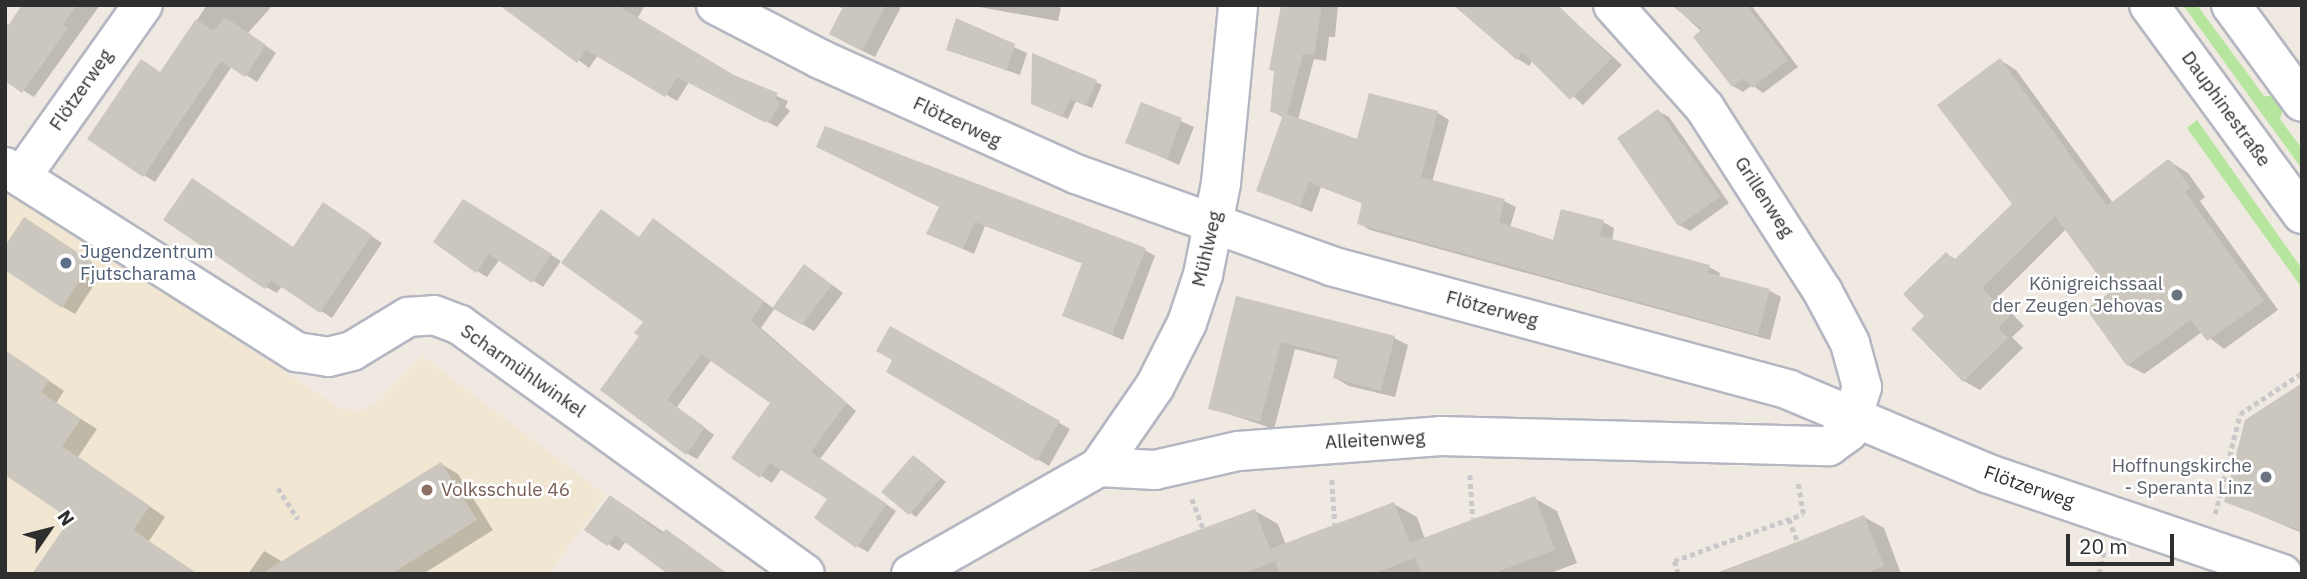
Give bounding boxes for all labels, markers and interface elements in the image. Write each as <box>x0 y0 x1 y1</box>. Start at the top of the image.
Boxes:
street label: Flötzerweg <box>45 45 117 135</box>
street label: Dauphinestraße <box>2177 47 2275 171</box>
street label: Flötzerweg <box>910 92 1004 152</box>
street label: Grillenweg <box>1730 153 1798 241</box>
street label: Mühlweg <box>1187 209 1227 289</box>
place label: Jugendzentrum Fjutscharama <box>80 241 214 285</box>
marker: Jugendzentrum Fjutscharama <box>58 255 74 271</box>
place label: Königreichssaal der Zeugen Jehovas <box>1992 273 2163 317</box>
street label: Flötzerweg <box>1444 286 1540 332</box>
marker: Königreichssaal der Zeugen Jehovas <box>2169 287 2185 303</box>
street label: Scharmühlwinkel <box>456 319 590 423</box>
street label: Alleitenweg <box>1324 426 1426 454</box>
place label: Hoffnungskirche - Speranta Linz <box>2112 455 2252 499</box>
street label: Flötzerweg <box>1981 461 2077 513</box>
marker: Hoffnungskirche - Speranta Linz <box>2258 469 2274 485</box>
place label: Volksschule 46 <box>441 479 570 501</box>
marker: Volksschule 46 <box>419 482 435 498</box>
north arrow <box>14 495 84 565</box>
text: N <box>52 505 80 530</box>
scale bar <box>2069 520 2178 564</box>
text: 20 m <box>2079 532 2128 560</box>

